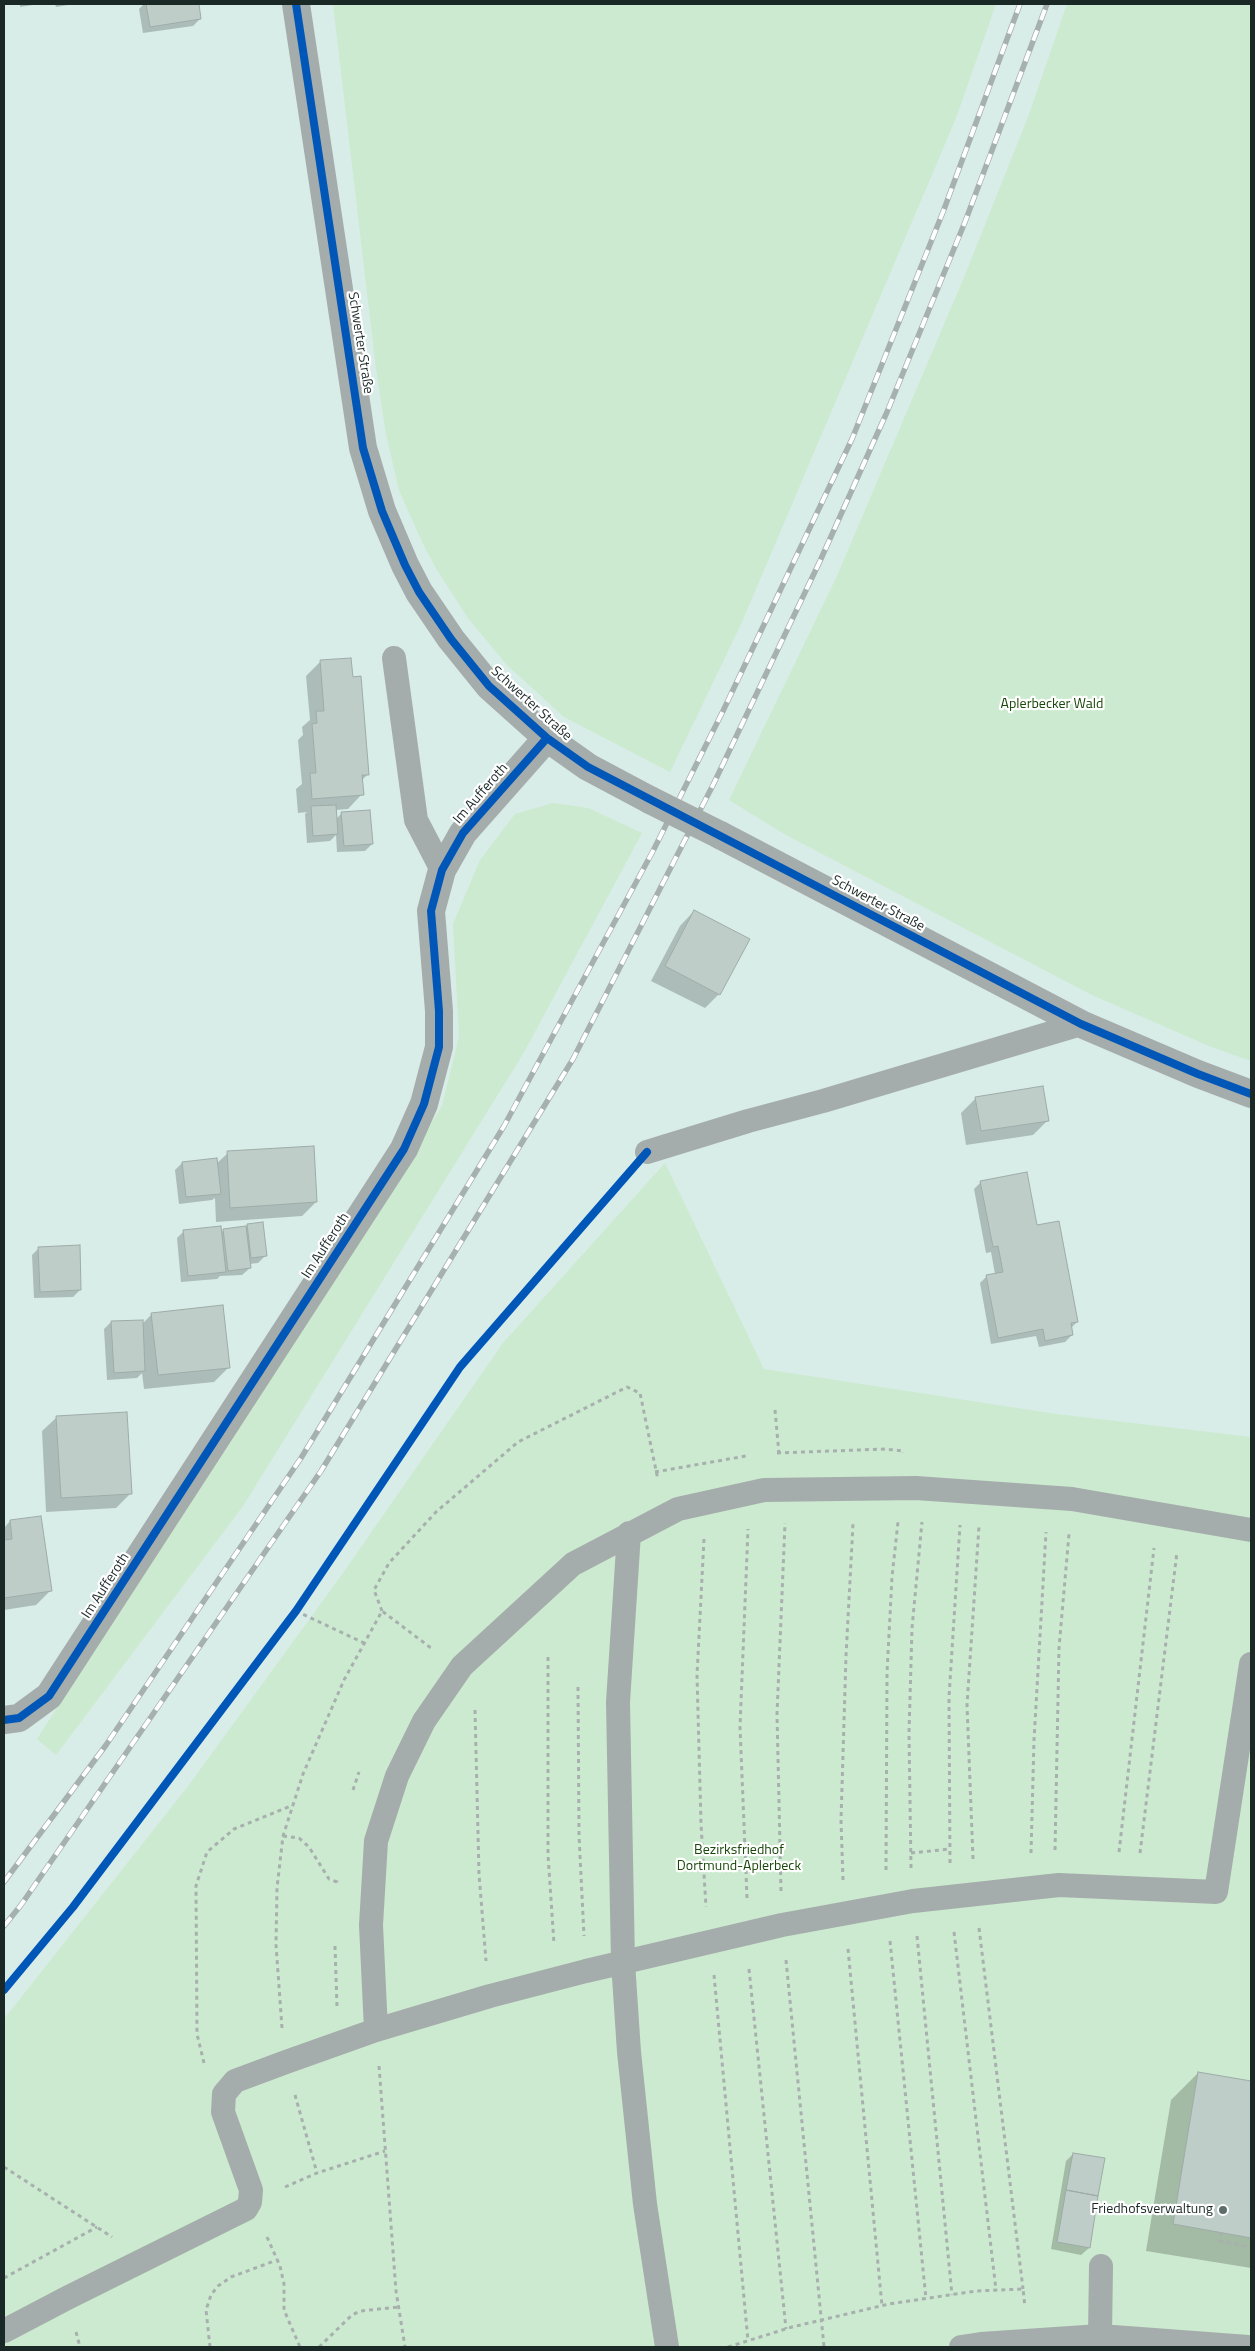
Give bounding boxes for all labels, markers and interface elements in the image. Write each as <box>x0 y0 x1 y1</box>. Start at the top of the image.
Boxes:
street label: Schwerter Straße <box>344 291 376 395</box>
street label: Schwerter Straße <box>487 663 575 745</box>
park label: Aplerbecker Wald <box>1001 697 1103 713</box>
street label: Im Aufferoth <box>450 760 512 828</box>
street label: Schwerter Straße <box>829 872 927 936</box>
street label: Im Aufferoth <box>299 1210 353 1282</box>
street label: Im Aufferoth <box>79 1550 133 1622</box>
park label: Bezirksfriedhof Dortmund-Aplerbeck <box>677 1843 801 1875</box>
place label: Friedhofsverwaltung <box>1091 2202 1213 2218</box>
marker: Friedhofsverwaltung <box>1217 2204 1229 2216</box>

